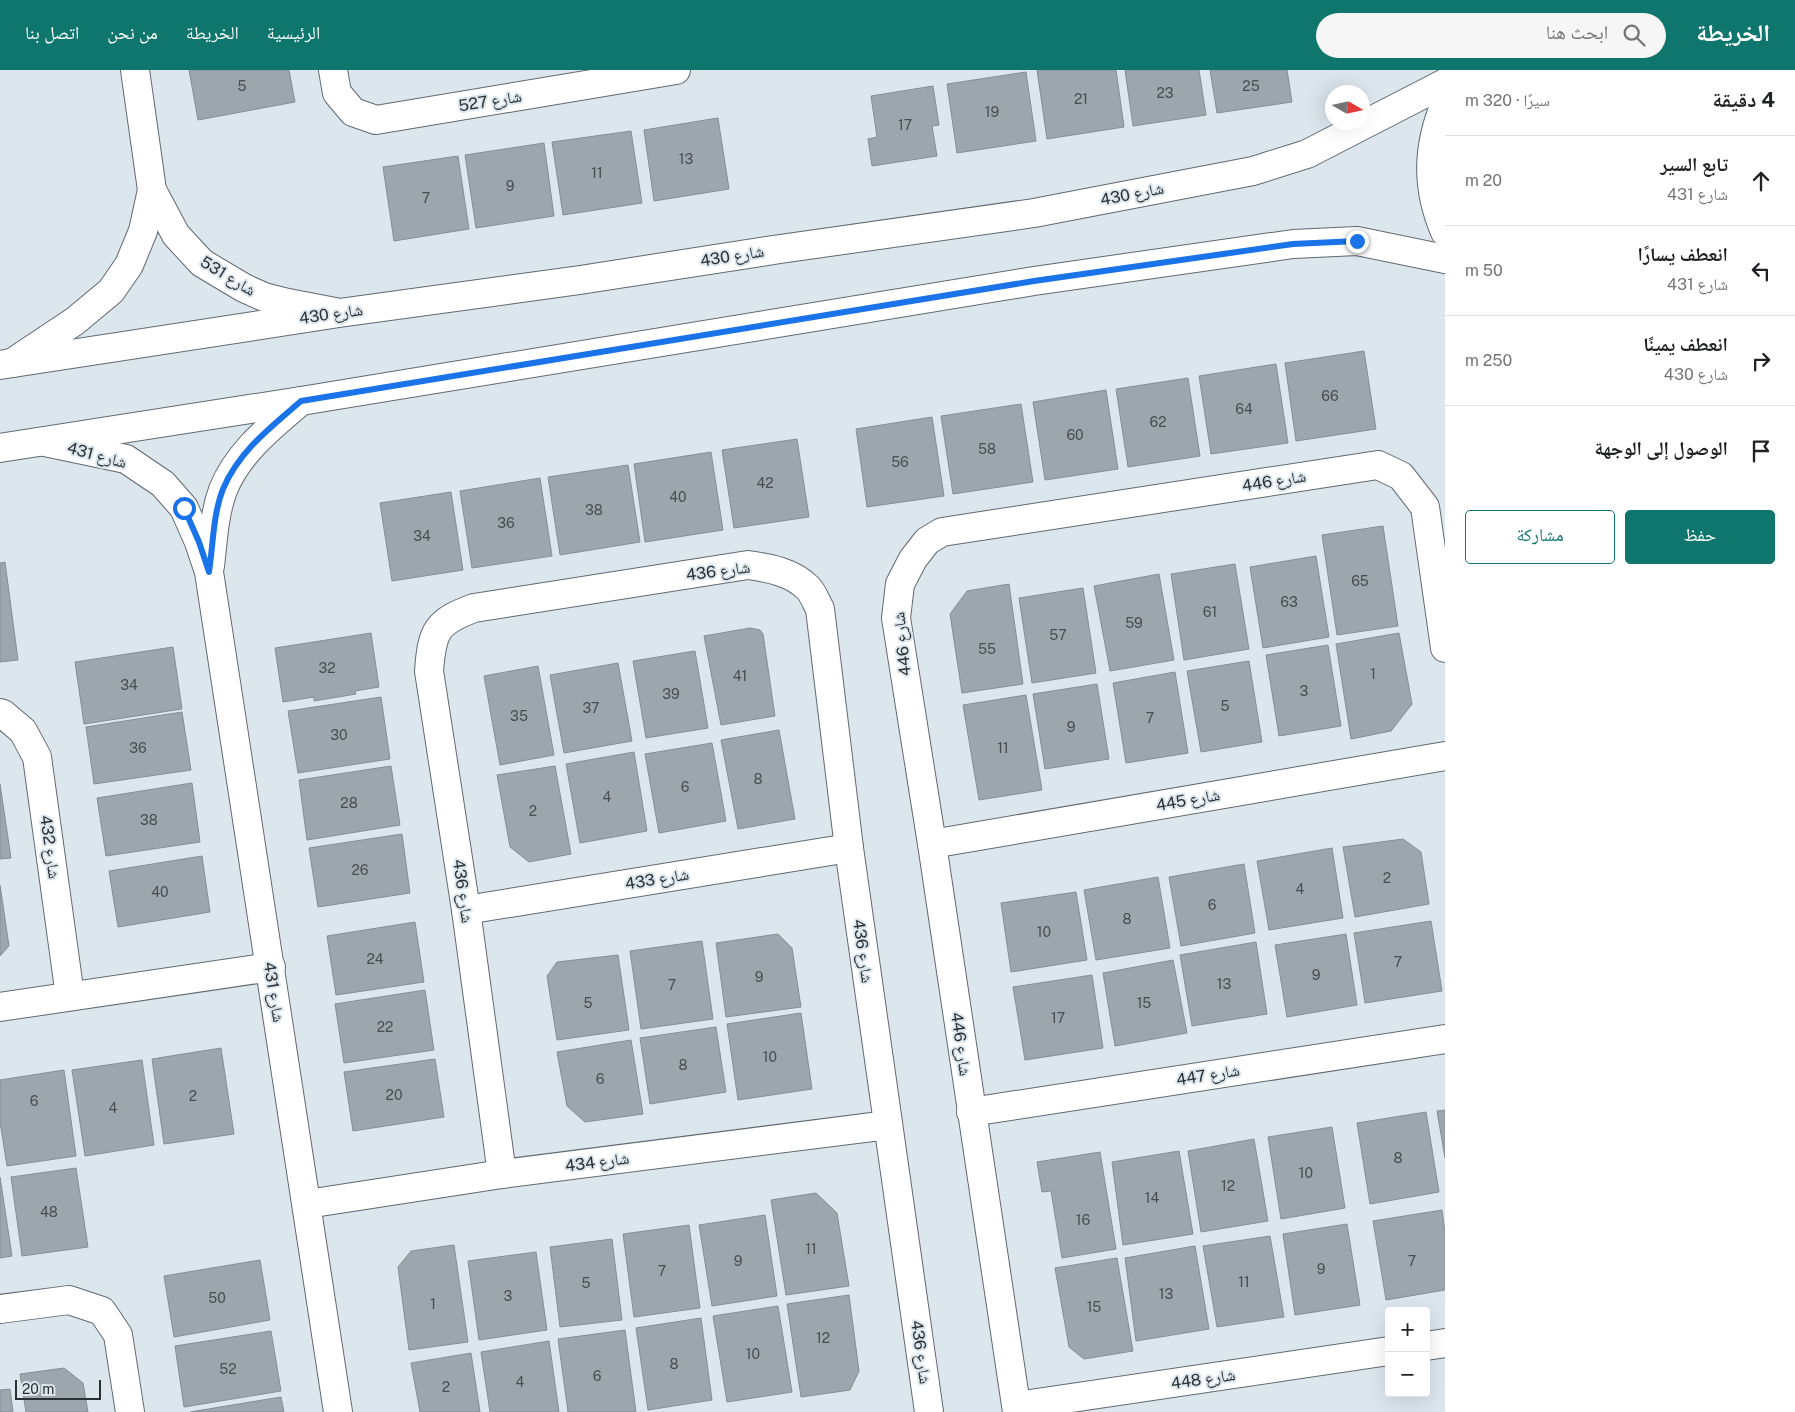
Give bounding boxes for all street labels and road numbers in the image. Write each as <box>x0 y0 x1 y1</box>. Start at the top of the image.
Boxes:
street label: شارع 527 <box>457 87 523 116</box>
street label: شارع 430 <box>1099 179 1165 210</box>
street label: شارع 430 <box>699 242 765 271</box>
street label: شارع 531 <box>196 252 259 301</box>
street label: شارع 430 <box>298 300 364 329</box>
street label: شارع 431 <box>65 438 129 473</box>
street label: شارع 446 <box>1241 467 1307 496</box>
street label: شارع 436 <box>685 558 751 585</box>
street label: شارع 446 <box>889 611 916 677</box>
street label: شارع 445 <box>1155 785 1222 816</box>
street label: شارع 432 <box>35 814 64 880</box>
street label: شارع 436 <box>448 858 477 924</box>
street label: شارع 433 <box>624 865 690 894</box>
street label: شارع 436 <box>848 918 877 984</box>
street label: شارع 431 <box>259 960 288 1024</box>
street label: شارع 446 <box>946 1011 975 1077</box>
street label: شارع 447 <box>1175 1061 1241 1090</box>
street label: شارع 434 <box>564 1149 630 1176</box>
street label: شارع 436 <box>906 1319 935 1385</box>
street label: شارع 448 <box>1170 1365 1237 1394</box>

